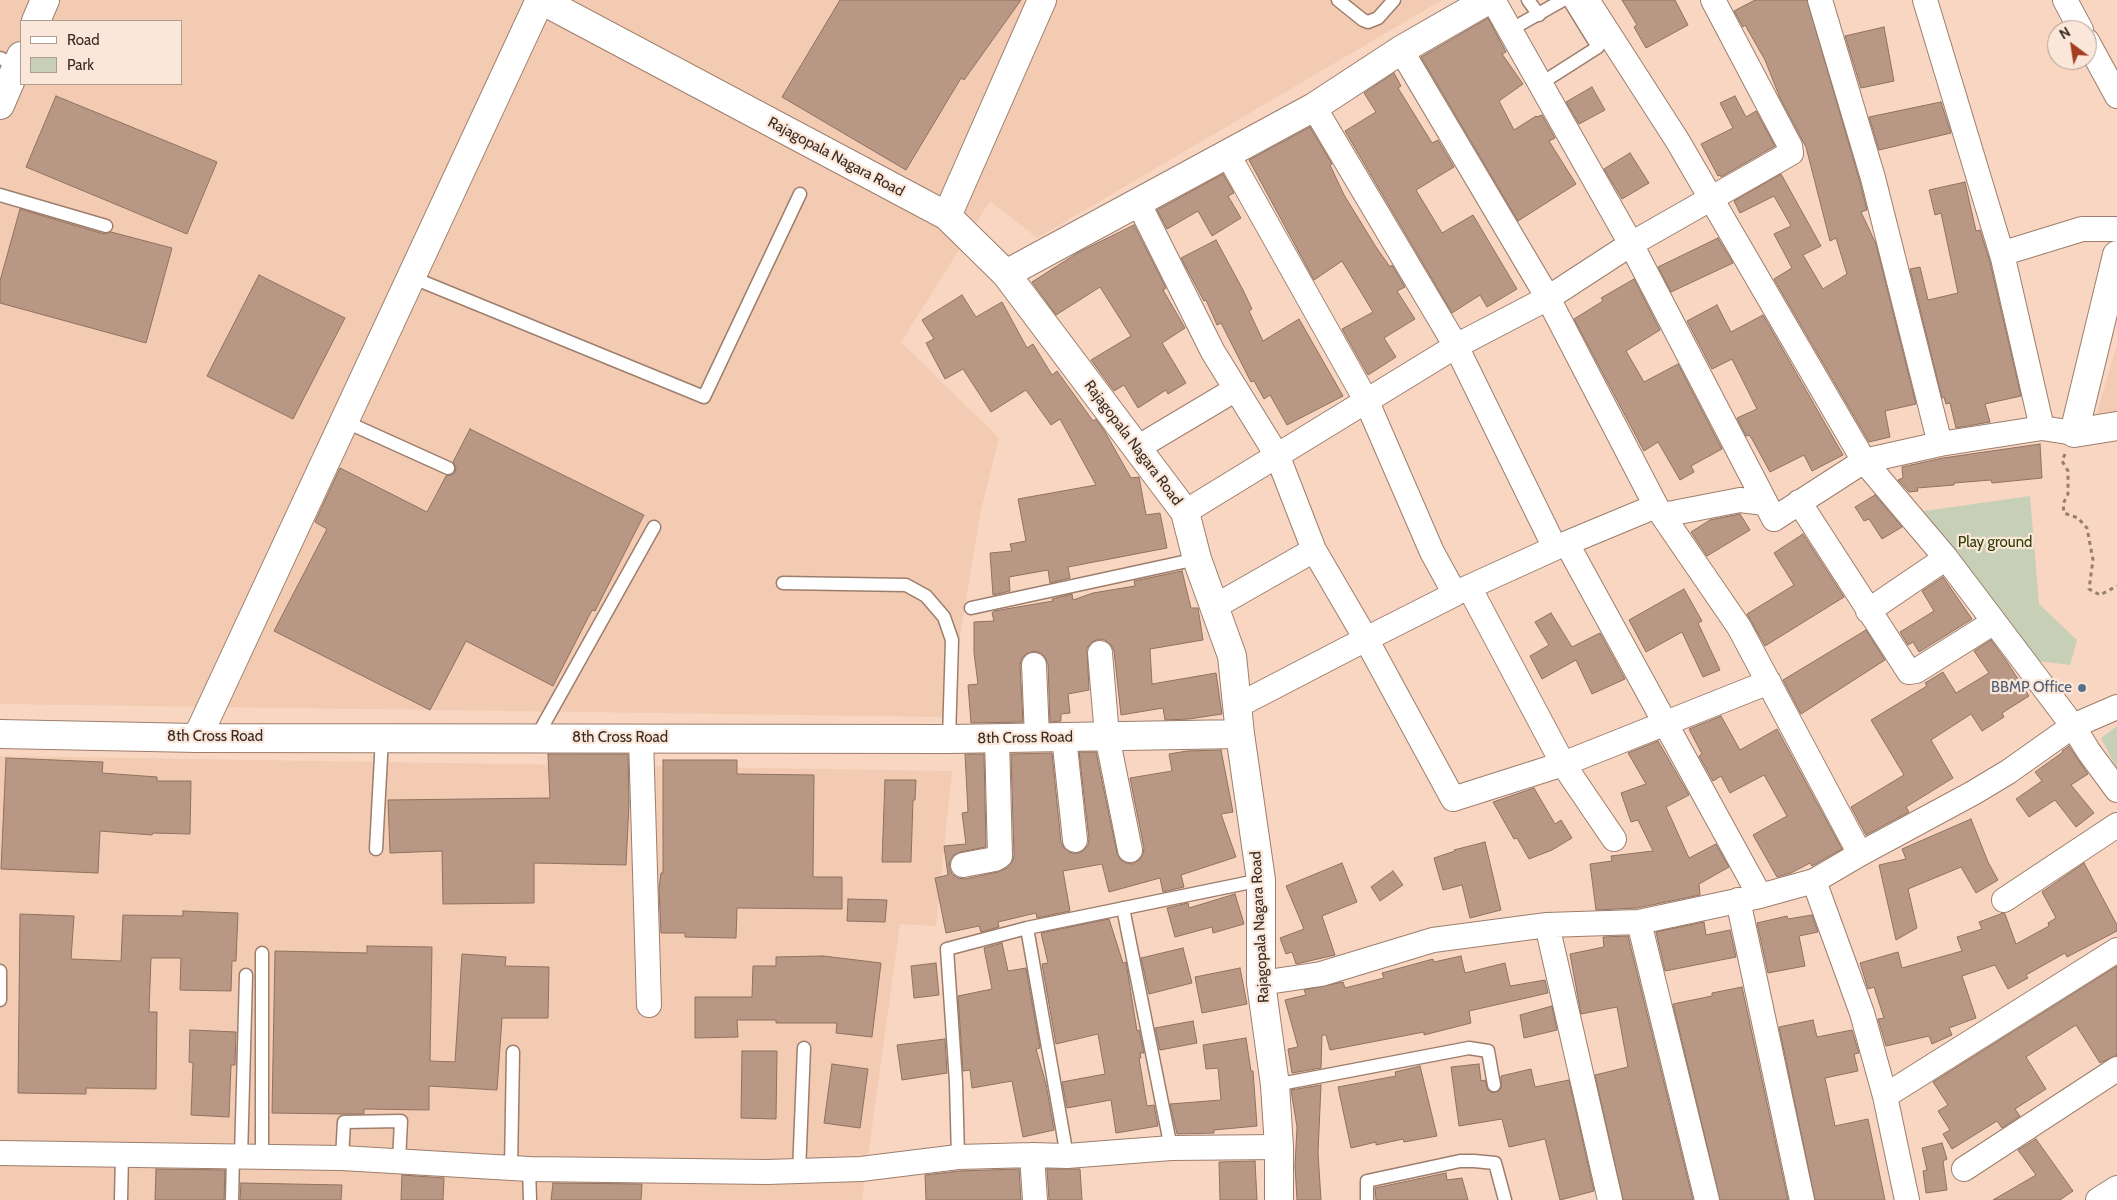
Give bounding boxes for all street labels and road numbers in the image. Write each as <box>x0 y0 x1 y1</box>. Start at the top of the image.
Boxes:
street label: Rajagopala Nagara Road <box>765 113 907 201</box>
street label: Rajagopala Nagara Road <box>1080 377 1186 509</box>
street label: 8th Cross Road <box>167 728 263 746</box>
street label: 8th Cross Road <box>977 728 1073 748</box>
street label: 8th Cross Road <box>572 729 668 747</box>
street label: Rajagopala Nagara Road <box>1247 851 1273 1003</box>

